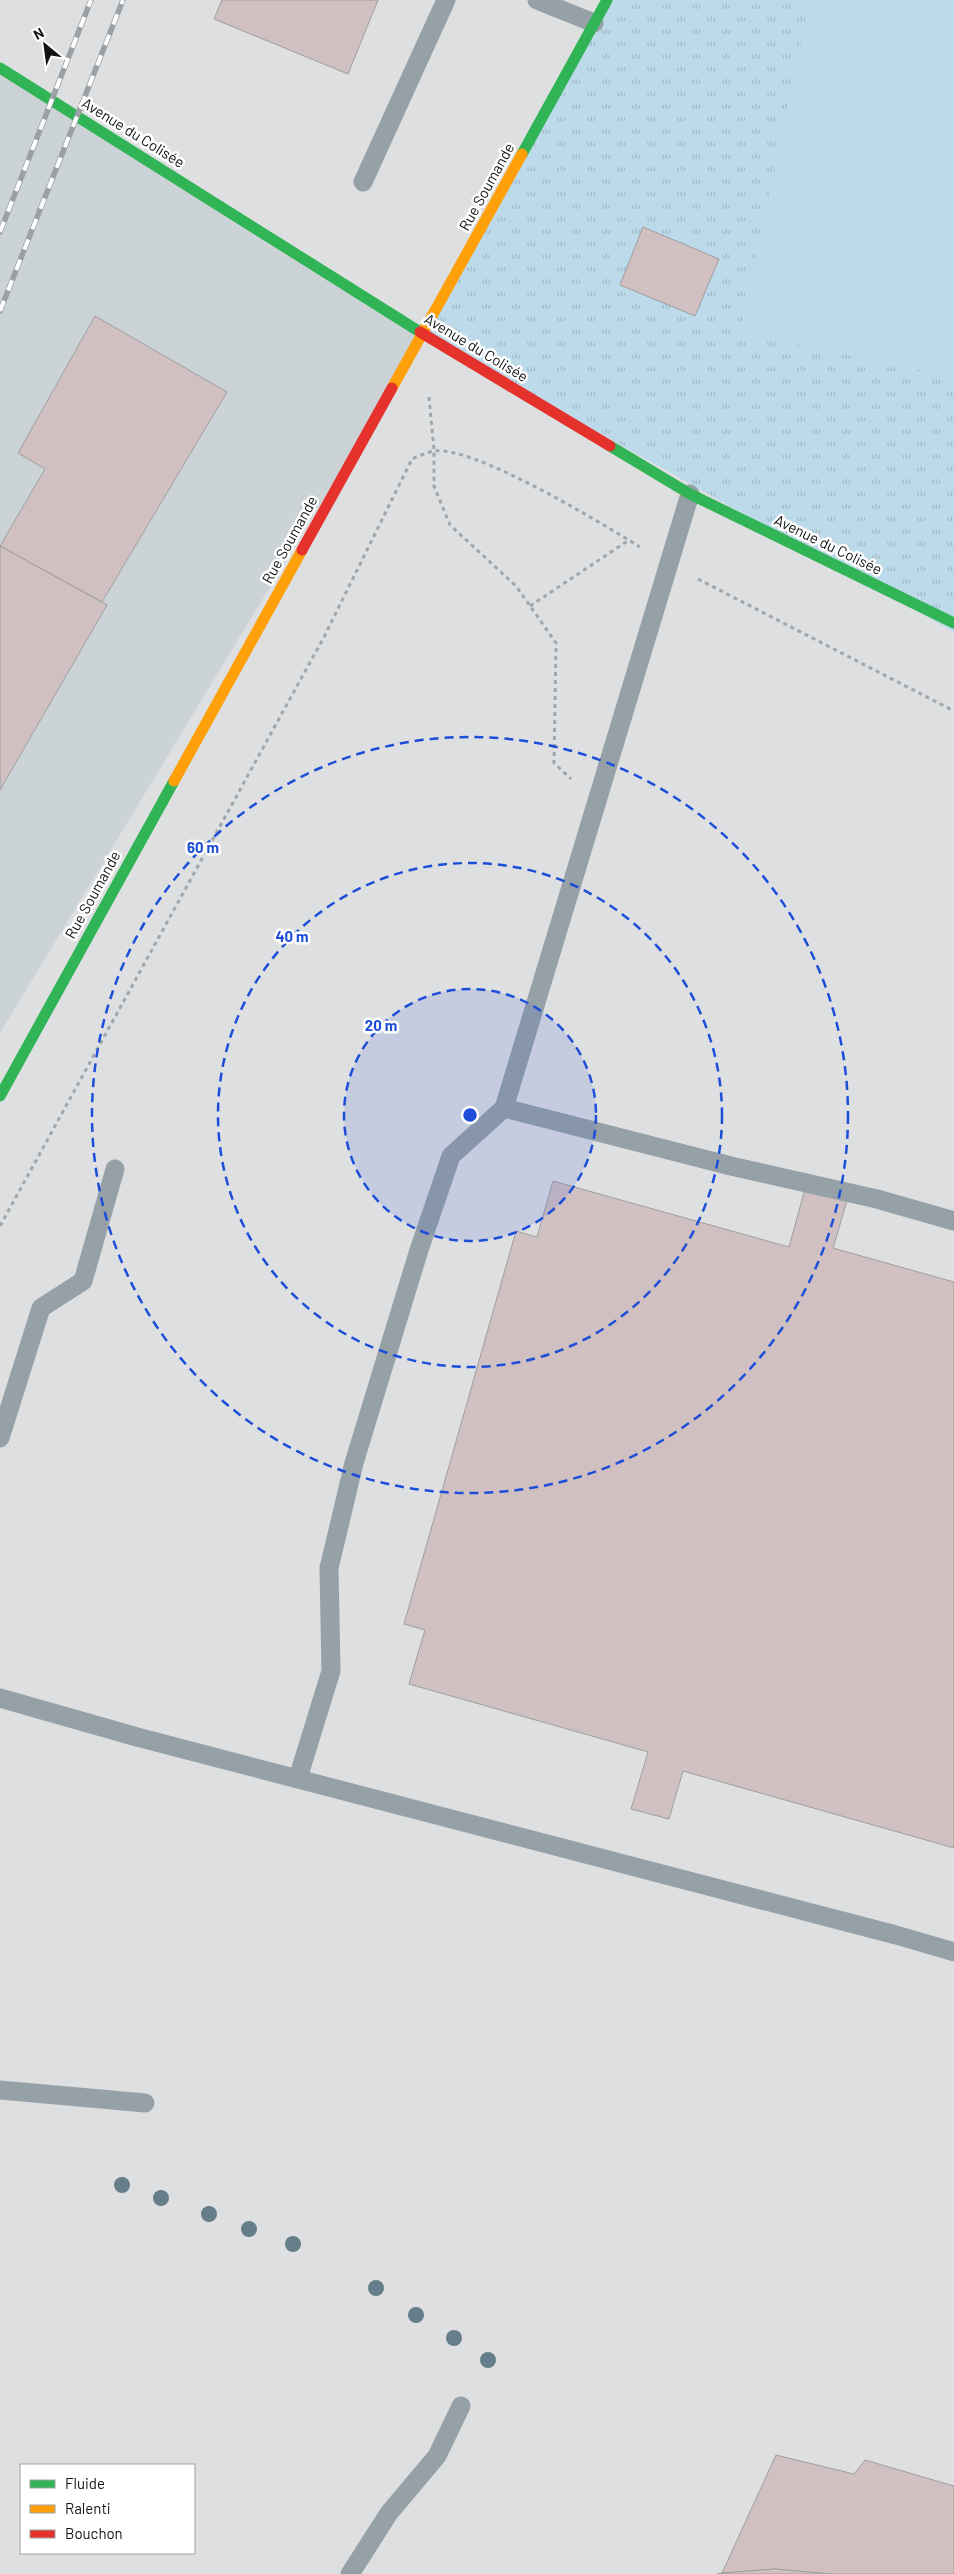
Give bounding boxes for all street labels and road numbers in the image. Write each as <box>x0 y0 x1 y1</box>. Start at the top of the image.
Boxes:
street label: Avenue du Colisée <box>79 93 188 171</box>
street label: Rue Soumande <box>455 140 518 233</box>
street label: Avenue du Colisée <box>421 309 532 385</box>
street label: Rue Soumande <box>258 493 321 586</box>
street label: Avenue du Colisée <box>772 510 885 578</box>
street label: Rue Soumande <box>61 848 124 941</box>

